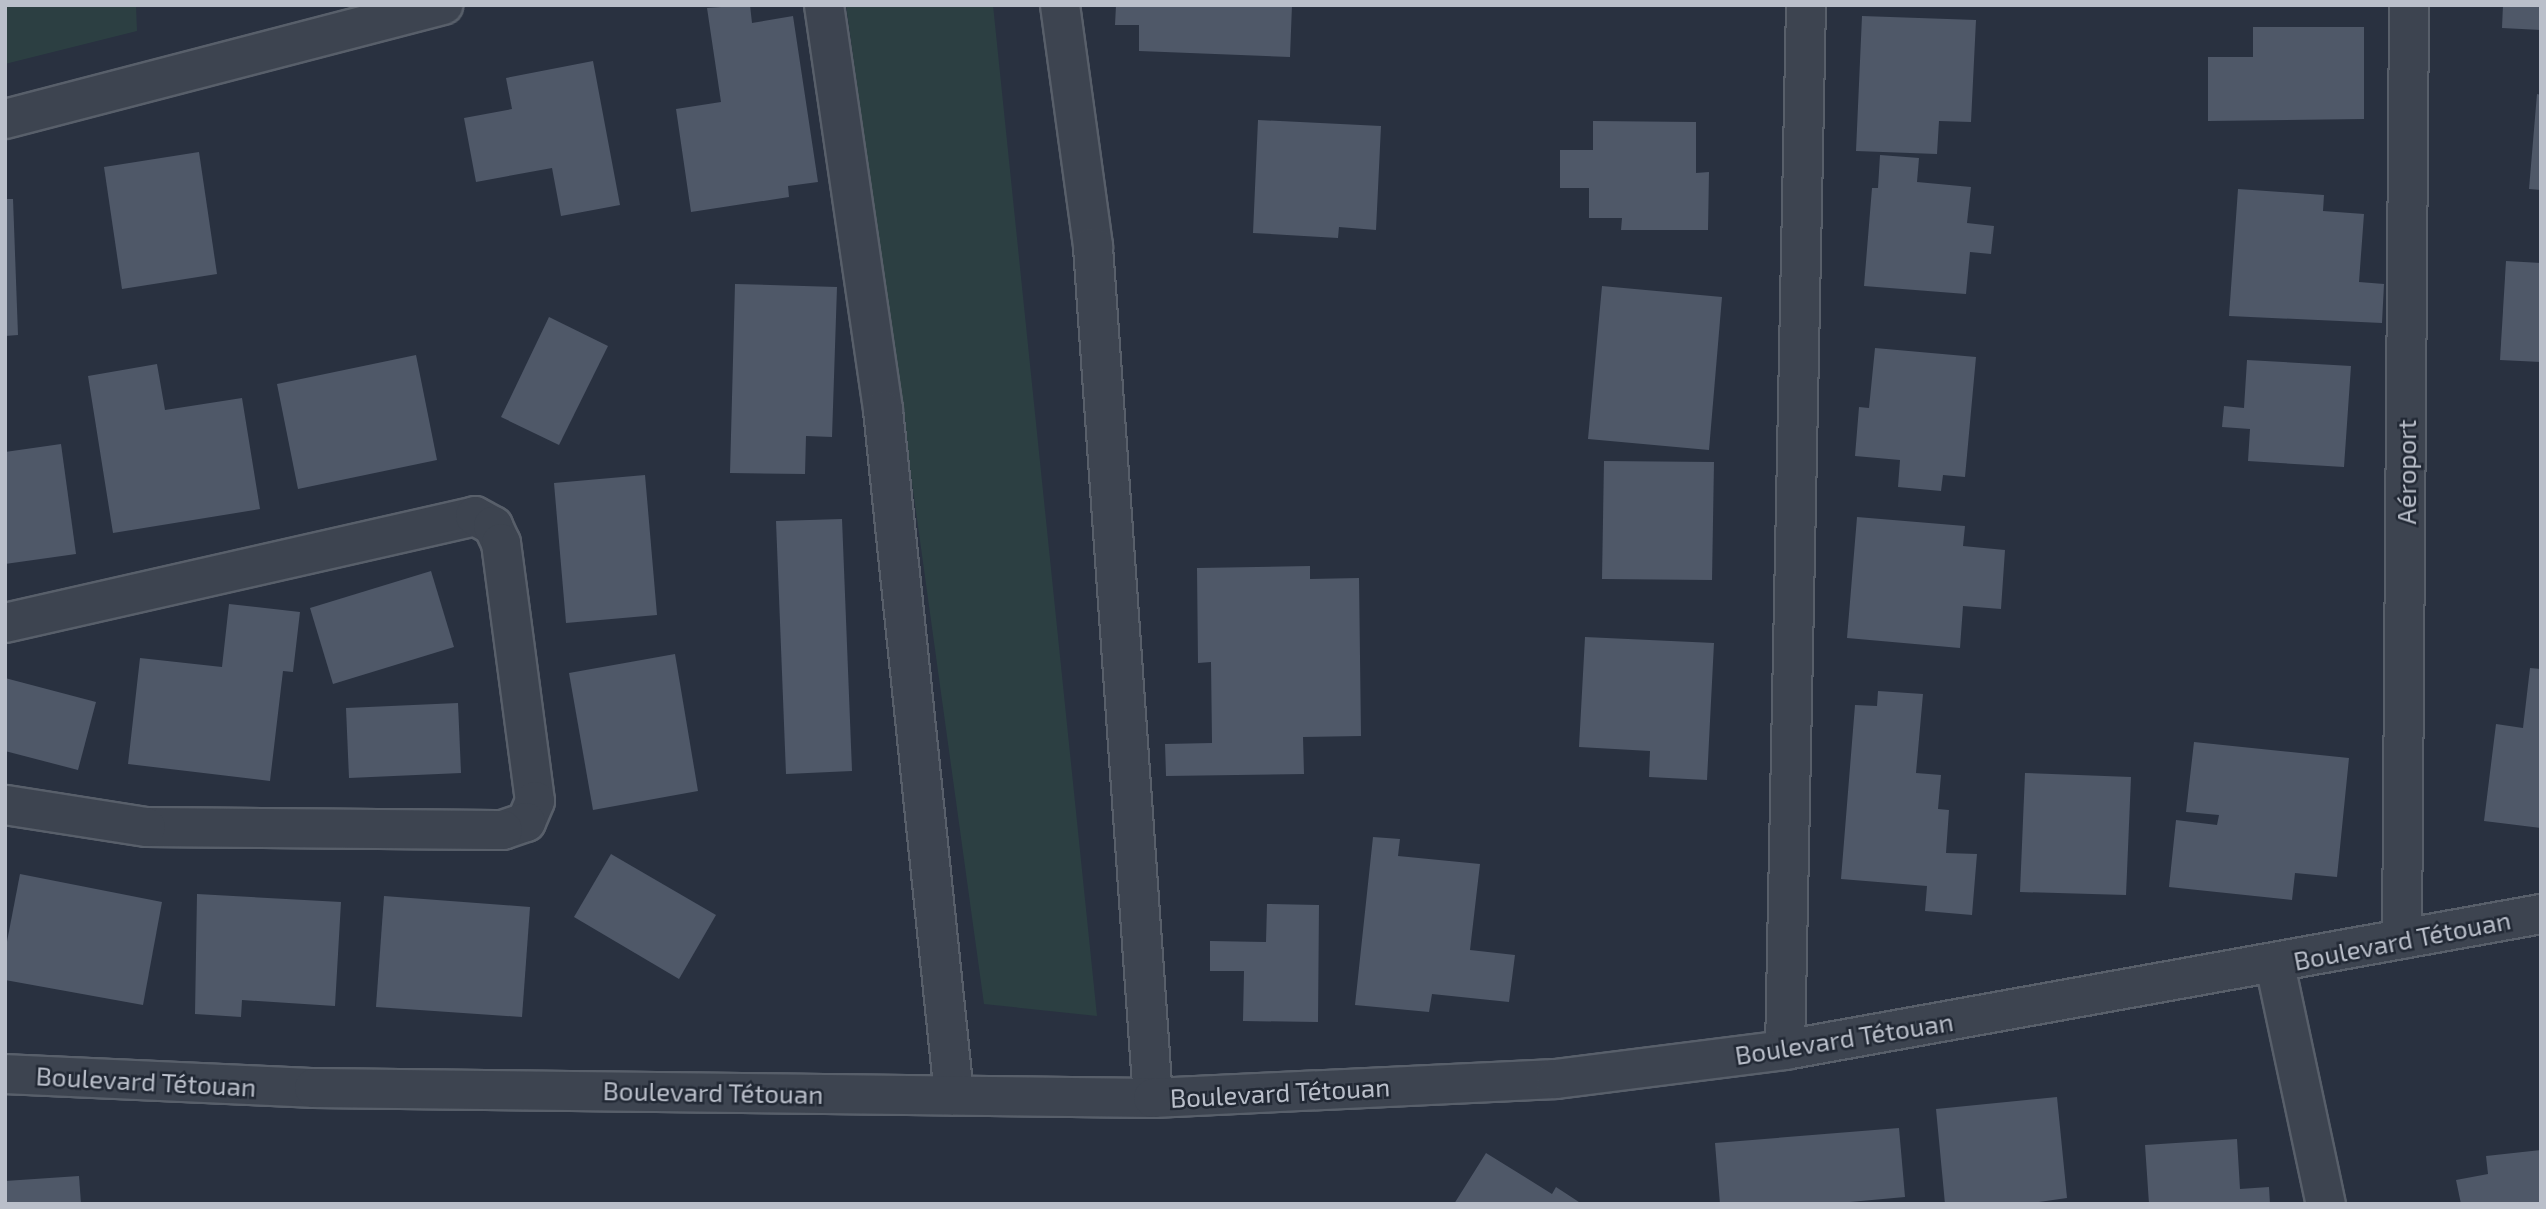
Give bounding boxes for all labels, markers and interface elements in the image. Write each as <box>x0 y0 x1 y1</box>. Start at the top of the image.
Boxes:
street label: Aéroport <box>2390 419 2422 525</box>
street label: Boulevard Tétouan <box>2290 904 2514 976</box>
street label: Boulevard Tétouan <box>1732 1005 1956 1071</box>
street label: Boulevard Tétouan <box>35 1060 257 1102</box>
street label: Boulevard Tétouan <box>1169 1071 1391 1113</box>
street label: Boulevard Tétouan <box>602 1074 824 1110</box>

